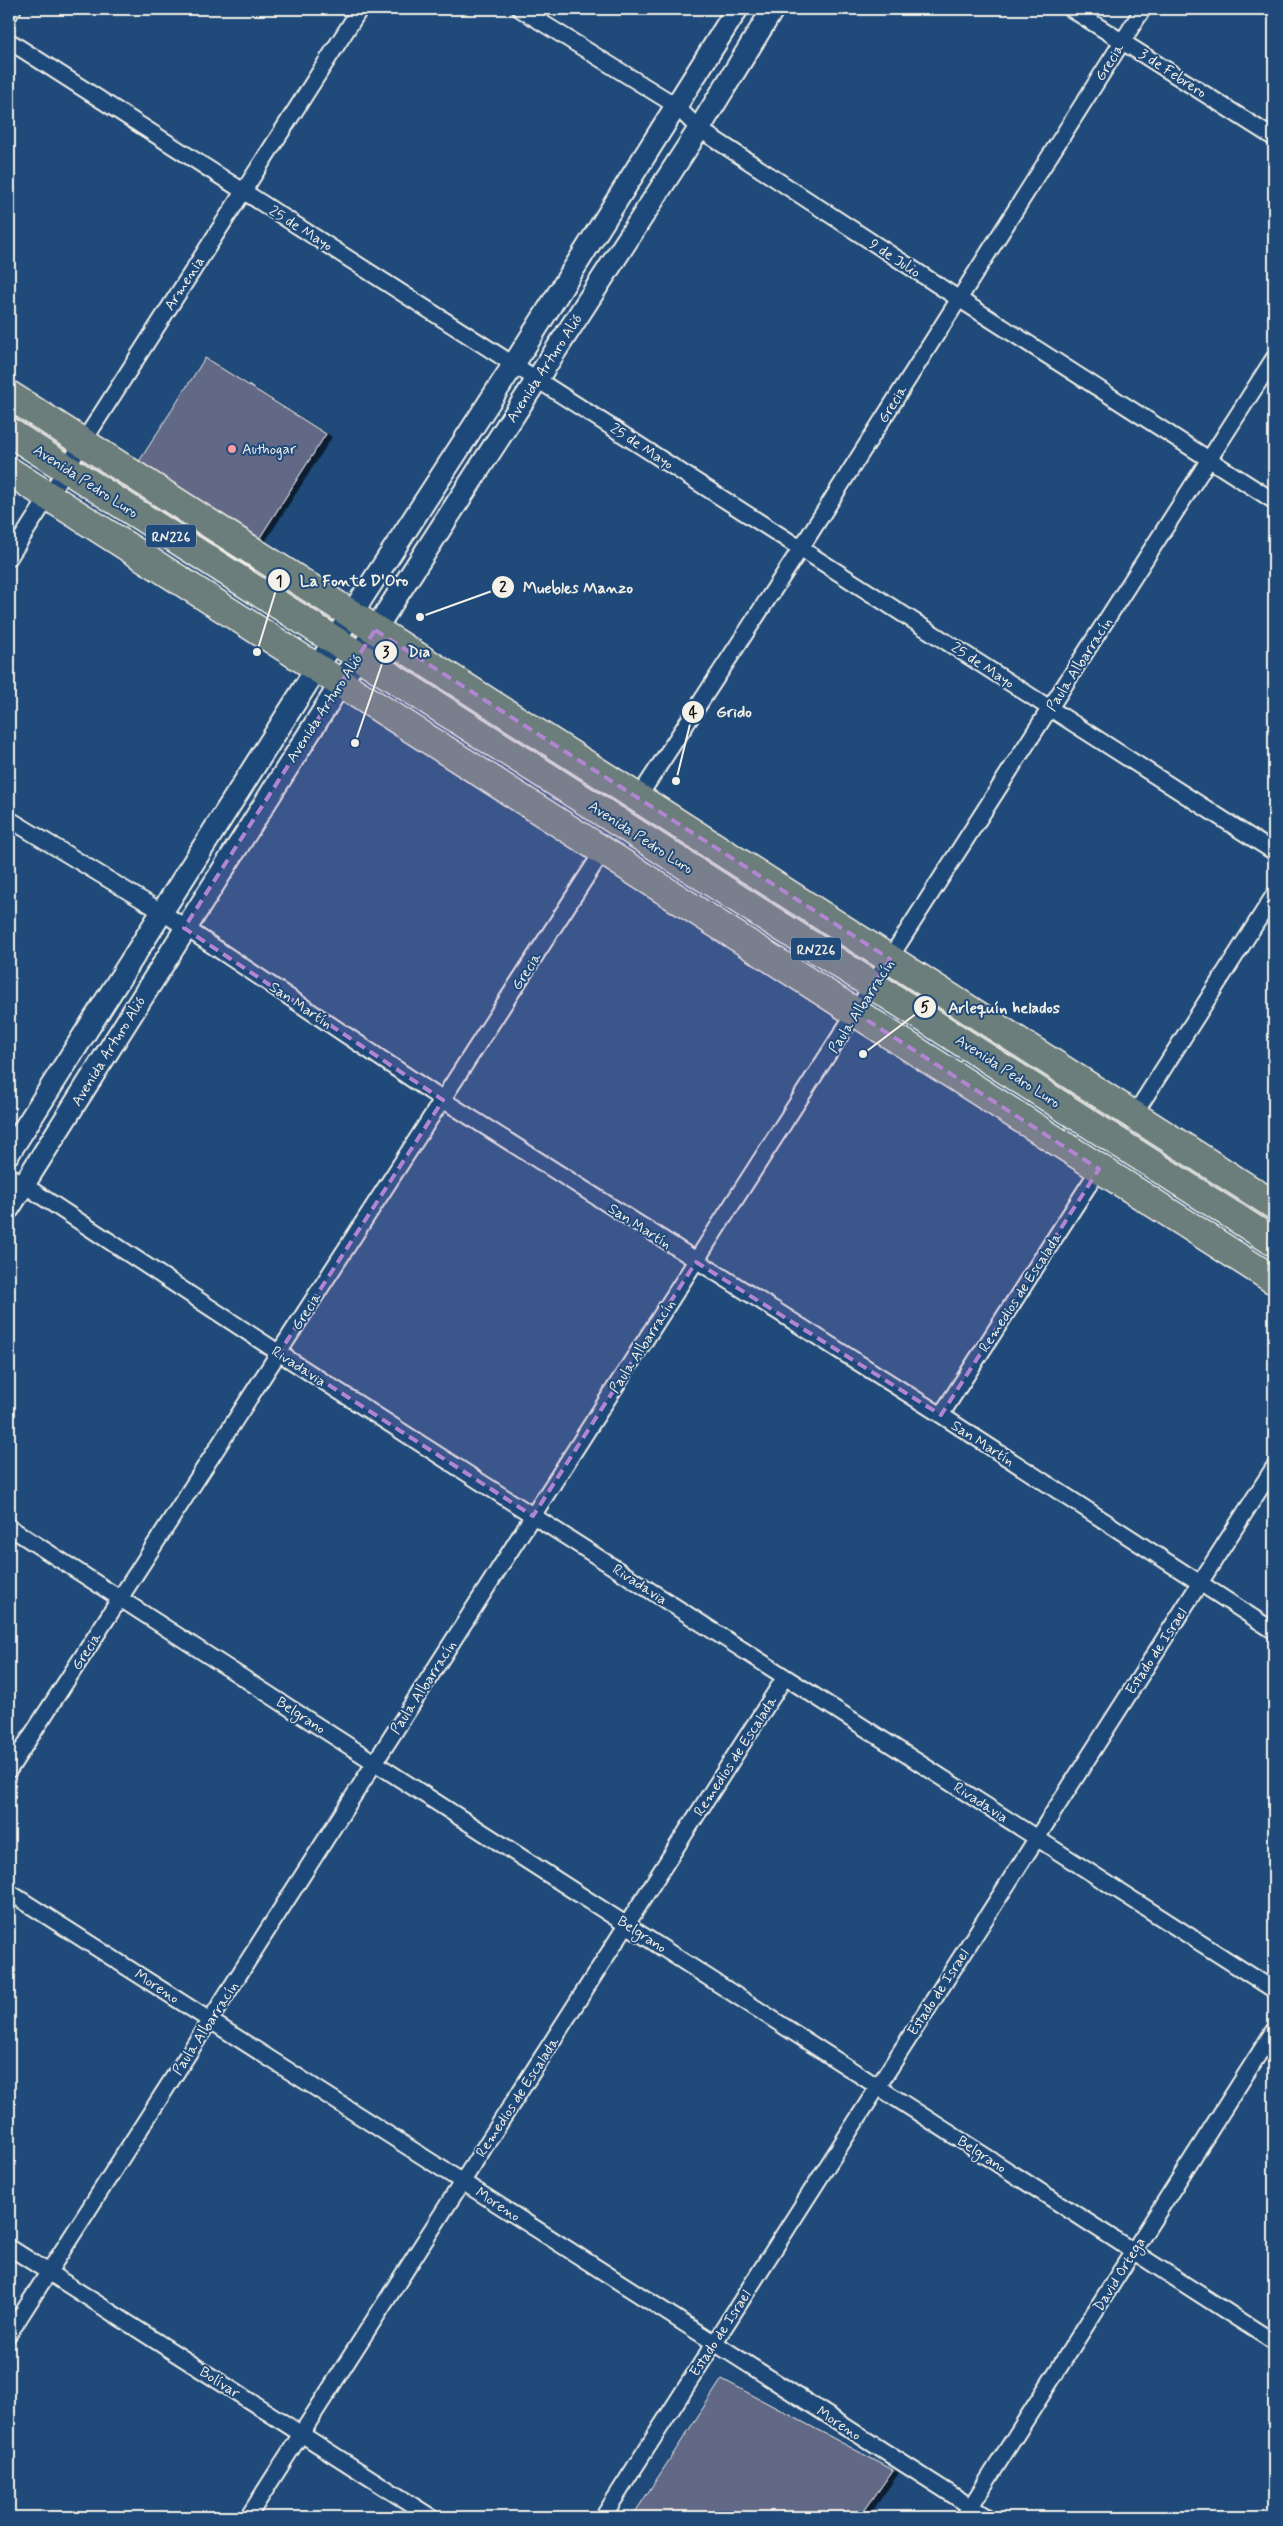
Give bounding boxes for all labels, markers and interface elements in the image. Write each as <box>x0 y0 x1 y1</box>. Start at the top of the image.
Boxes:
street label: Grecia <box>1091 39 1130 85</box>
street label: 3 de Febrero <box>1135 45 1210 103</box>
street label: 25 de Mayo <box>265 201 336 256</box>
street label: 9 de Julio <box>865 235 924 283</box>
street label: Armenia <box>160 252 210 314</box>
street label: Avenida Arturo Alió <box>502 310 587 427</box>
street label: Grecia <box>874 381 913 427</box>
street label: 25 de Mayo <box>606 419 677 475</box>
street label: Avenida Pedro Luro <box>29 440 142 523</box>
place label: Authogar <box>242 440 297 460</box>
marker: Authogar <box>226 443 238 455</box>
road number: RN226 <box>146 524 196 548</box>
callout: La Fonte D'Oro <box>267 565 416 596</box>
text: La Fonte D'Oro <box>300 571 408 592</box>
text: 1 <box>276 572 282 592</box>
callout: Muebles Manzo <box>490 572 641 603</box>
text: 2 <box>499 578 507 598</box>
text: Muebles Manzo <box>523 578 634 599</box>
street label: Paula Albarracín <box>1042 614 1118 715</box>
callout: Dia <box>373 636 441 667</box>
street label: 25 de Mayo <box>947 638 1018 694</box>
text: Dia <box>408 642 430 663</box>
text: 3 <box>383 643 390 663</box>
street label: Avenida Arturo Alió <box>282 650 367 767</box>
callout: Grido <box>681 696 762 727</box>
text: Grido <box>716 702 752 723</box>
text: 4 <box>689 703 698 723</box>
street label: Avenida Pedro Luro <box>584 796 697 879</box>
road number: RN226 <box>791 938 841 961</box>
street label: Grecia <box>507 948 547 994</box>
street label: Paula Albarracín <box>824 956 900 1057</box>
street label: San Martín <box>265 977 336 1034</box>
callout: Arlequín helados <box>913 992 1070 1023</box>
street label: Avenida Arturo Alió <box>67 993 151 1110</box>
text: 5 <box>920 998 930 1018</box>
text: Arlequín helados <box>948 998 1060 1019</box>
street label: Avenida Pedro Luro <box>951 1030 1064 1113</box>
street label: San Martín <box>604 1199 675 1255</box>
street label: Remedios de Escalada <box>975 1228 1068 1356</box>
street label: Grecia <box>287 1288 327 1334</box>
street label: Paula Albarracín <box>605 1296 681 1397</box>
street label: Rivadavia <box>267 1342 330 1392</box>
street label: San Martín <box>947 1416 1018 1472</box>
street label: Rivadavia <box>608 1560 671 1610</box>
street label: Estado de Israel <box>1121 1604 1192 1699</box>
street label: Grecia <box>67 1628 107 1674</box>
street label: Paula Albarracín <box>386 1637 462 1738</box>
street label: Belgrano <box>271 1692 329 1740</box>
street label: Remedios de Escalada <box>690 1692 783 1820</box>
street label: Rivadavia <box>949 1778 1012 1828</box>
street label: Belgrano <box>612 1911 670 1959</box>
street label: Estado de Israel <box>903 1945 974 2040</box>
street label: Moreno <box>130 1965 183 2009</box>
street label: Paula Albarracín <box>168 1978 244 2079</box>
street label: Remedios de Escalada <box>472 2033 565 2161</box>
street label: Belgrano <box>952 2131 1010 2179</box>
street label: Moreno <box>471 2183 524 2227</box>
street label: David Ortega <box>1089 2233 1152 2316</box>
street label: Estado de Israel <box>685 2286 756 2381</box>
street label: Bolívar <box>195 2362 244 2404</box>
street label: Moreno <box>812 2402 865 2446</box>

